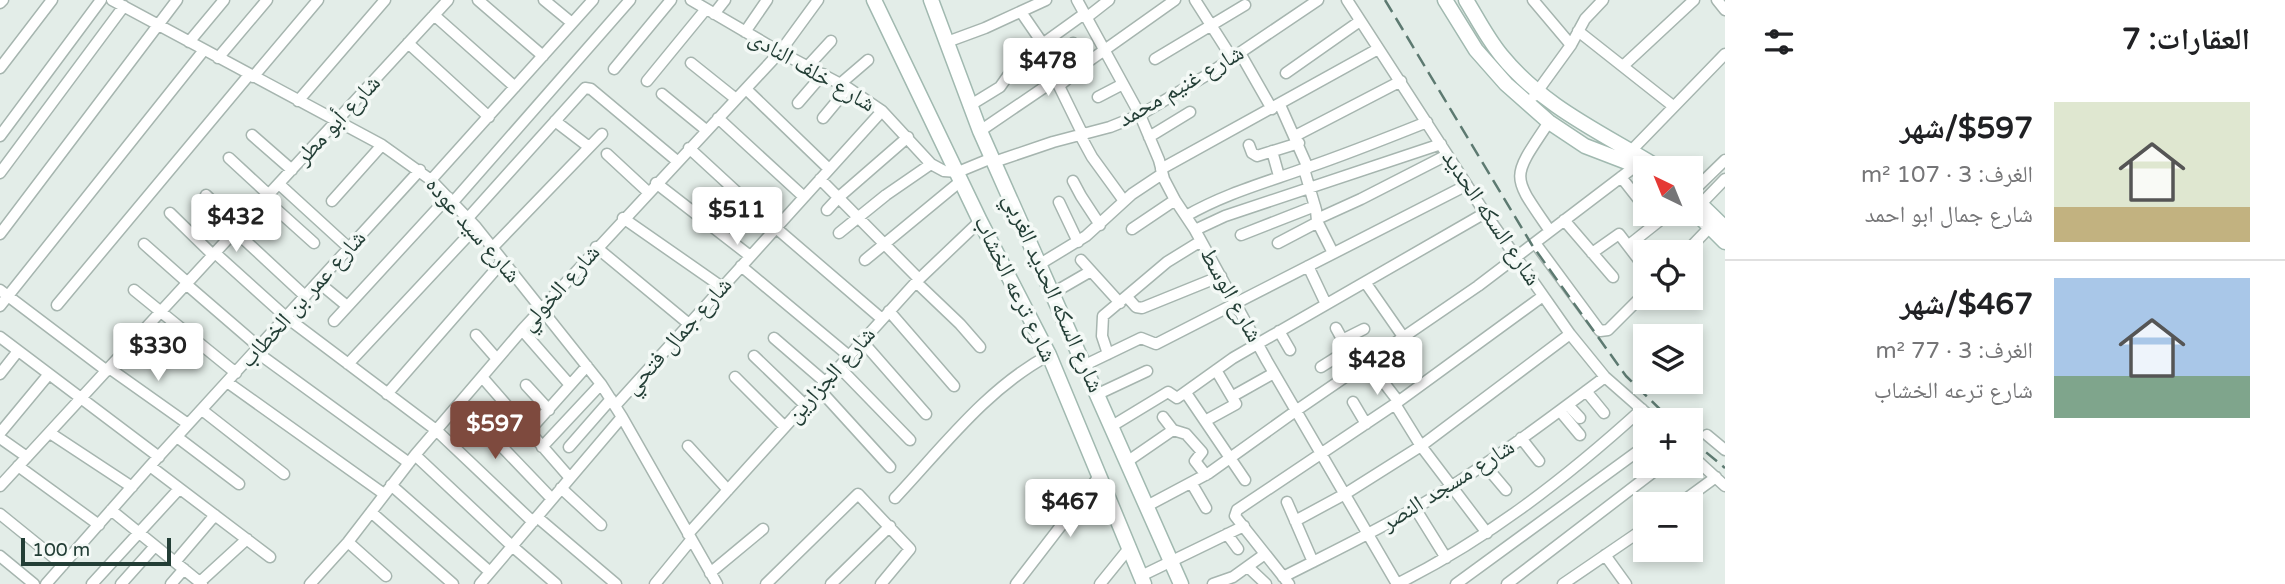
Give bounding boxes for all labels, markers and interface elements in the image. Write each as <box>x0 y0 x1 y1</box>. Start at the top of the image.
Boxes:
text: العقارات: 7 <box>2122 21 2250 58</box>
icon: filters <box>1760 23 1798 61</box>
street label: شارع خلف النادى <box>744 24 880 118</box>
pin: $478 <box>1007 38 1089 98</box>
street label: شارع غنيم محمد <box>1113 39 1249 134</box>
text: $478 <box>1019 47 1077 75</box>
street label: شارع أبو مطر <box>288 69 387 171</box>
text: $597/شهر <box>1900 110 2033 147</box>
icon: home <box>2110 130 2194 214</box>
street label: شارع السكه الحديد <box>1435 145 1547 291</box>
north arrow <box>1633 156 1703 226</box>
map controls <box>1633 156 1703 562</box>
text: الغرف: 3 · 107 m² <box>1861 161 2033 189</box>
street label: شارع سيد عوده <box>419 171 527 289</box>
pin: $511 <box>696 188 778 247</box>
street label: شارع السكه الحديد الغربي <box>993 189 1109 398</box>
pin: $432 <box>195 194 277 254</box>
text: $511 <box>708 196 766 224</box>
text: شارع جمال ابو احمد <box>1865 201 2033 229</box>
text: $432 <box>207 203 265 231</box>
street label: شارع ترعه الخشاب <box>967 211 1063 367</box>
street label: شارع عمر بن الخطاب <box>234 224 372 374</box>
street label: شارع الخولي <box>514 239 609 340</box>
button: locate <box>1633 240 1703 310</box>
street label: شارع الوسط <box>1194 243 1268 347</box>
street label: شارع جمال فتحي <box>618 272 741 403</box>
text: $467/شهر <box>1900 286 2033 323</box>
icon: home <box>2110 306 2194 390</box>
street label: شارع الجزارين <box>780 321 882 429</box>
pin: $330 <box>117 324 199 383</box>
button: layers <box>1633 324 1703 394</box>
text: $330 <box>129 332 187 360</box>
text: الغرف: 3 · 77 m² <box>1875 337 2033 365</box>
pin: $428 <box>1336 338 1418 397</box>
text: $428 <box>1348 346 1406 374</box>
text: شارع ترعه الخشاب <box>1874 377 2033 405</box>
pin: $597 <box>454 402 536 461</box>
button: + <box>1633 408 1703 478</box>
text: $597 <box>466 410 524 438</box>
street label: شارع مسجد النصر <box>1375 433 1520 538</box>
pin: $467 <box>1029 480 1111 539</box>
text: $467 <box>1041 488 1099 516</box>
button: − <box>1633 492 1703 562</box>
scale bar <box>21 535 172 567</box>
text: 100 m <box>32 539 90 561</box>

